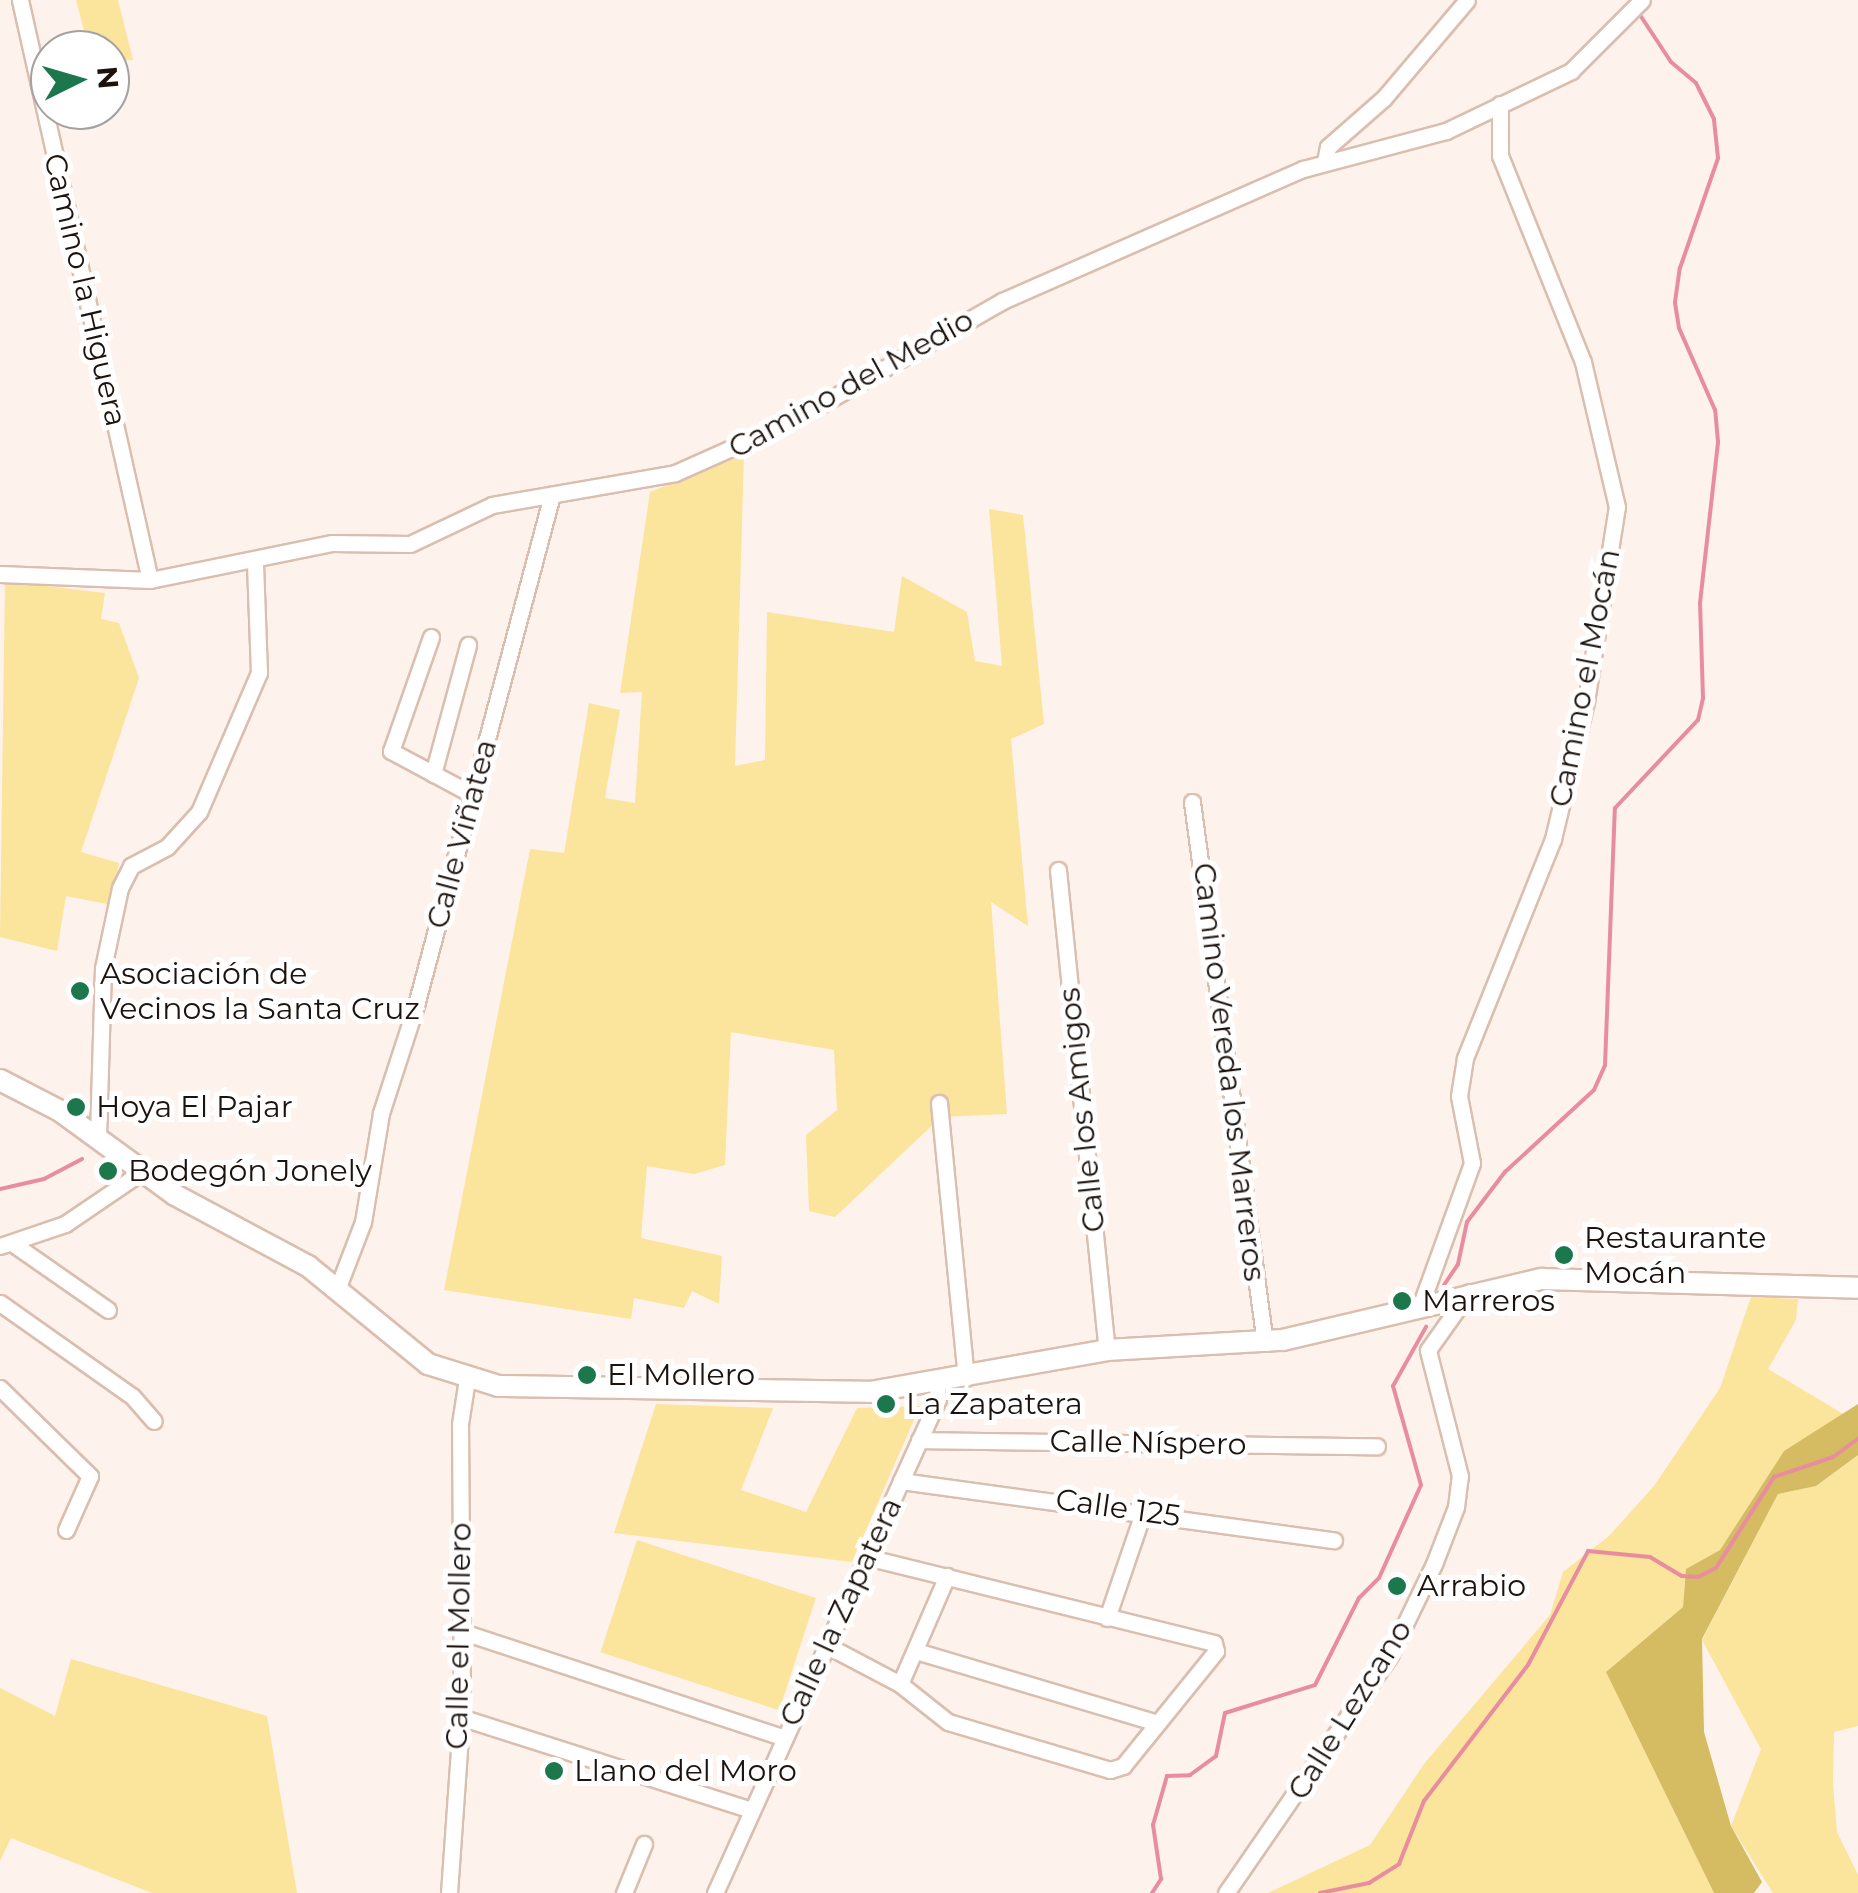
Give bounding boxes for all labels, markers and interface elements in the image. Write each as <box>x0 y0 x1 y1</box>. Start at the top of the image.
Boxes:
north arrow <box>30 30 130 130</box>
text: N <box>90 65 126 90</box>
street label: Camino la Higuera <box>36 150 134 430</box>
street label: Camino del Medio <box>722 302 980 466</box>
street label: Camino el Mocán <box>1542 546 1628 810</box>
street label: Calle Viñatea <box>419 736 505 932</box>
street label: Camino Vereda los Marreros <box>1185 861 1273 1283</box>
place label: Asociación de Vecinos la Santa Cruz <box>100 956 420 1026</box>
marker: Asociación de Vecinos la Santa Cruz <box>69 980 91 1002</box>
street label: Calle los Amigos <box>1051 986 1113 1234</box>
place label: Hoya El Pajar <box>96 1089 293 1125</box>
marker: Hoya El Pajar <box>65 1096 87 1118</box>
place label: Bodegón Jonely <box>128 1153 372 1189</box>
marker: Bodegón Jonely <box>97 1160 119 1182</box>
place label: Restaurante Mocán <box>1584 1220 1766 1290</box>
marker: Restaurante Mocán <box>1553 1244 1575 1266</box>
place label: Marreros <box>1422 1283 1555 1319</box>
marker: Marreros <box>1391 1290 1413 1312</box>
place label: El Mollero <box>607 1357 755 1393</box>
marker: El Mollero <box>576 1364 598 1386</box>
place label: La Zapatera <box>906 1386 1083 1422</box>
marker: La Zapatera <box>875 1393 897 1415</box>
street label: Calle Níspero <box>1049 1423 1247 1463</box>
street label: Calle 125 <box>1053 1481 1183 1535</box>
street label: Calle la Zapatera <box>772 1492 910 1732</box>
street label: Calle el Mollero <box>439 1522 479 1750</box>
place label: Arrabio <box>1417 1568 1526 1604</box>
marker: Arrabio <box>1386 1575 1408 1597</box>
street label: Calle Lezcano <box>1280 1614 1420 1806</box>
place label: Llano del Moro <box>574 1753 797 1789</box>
marker: Llano del Moro <box>543 1760 565 1782</box>

